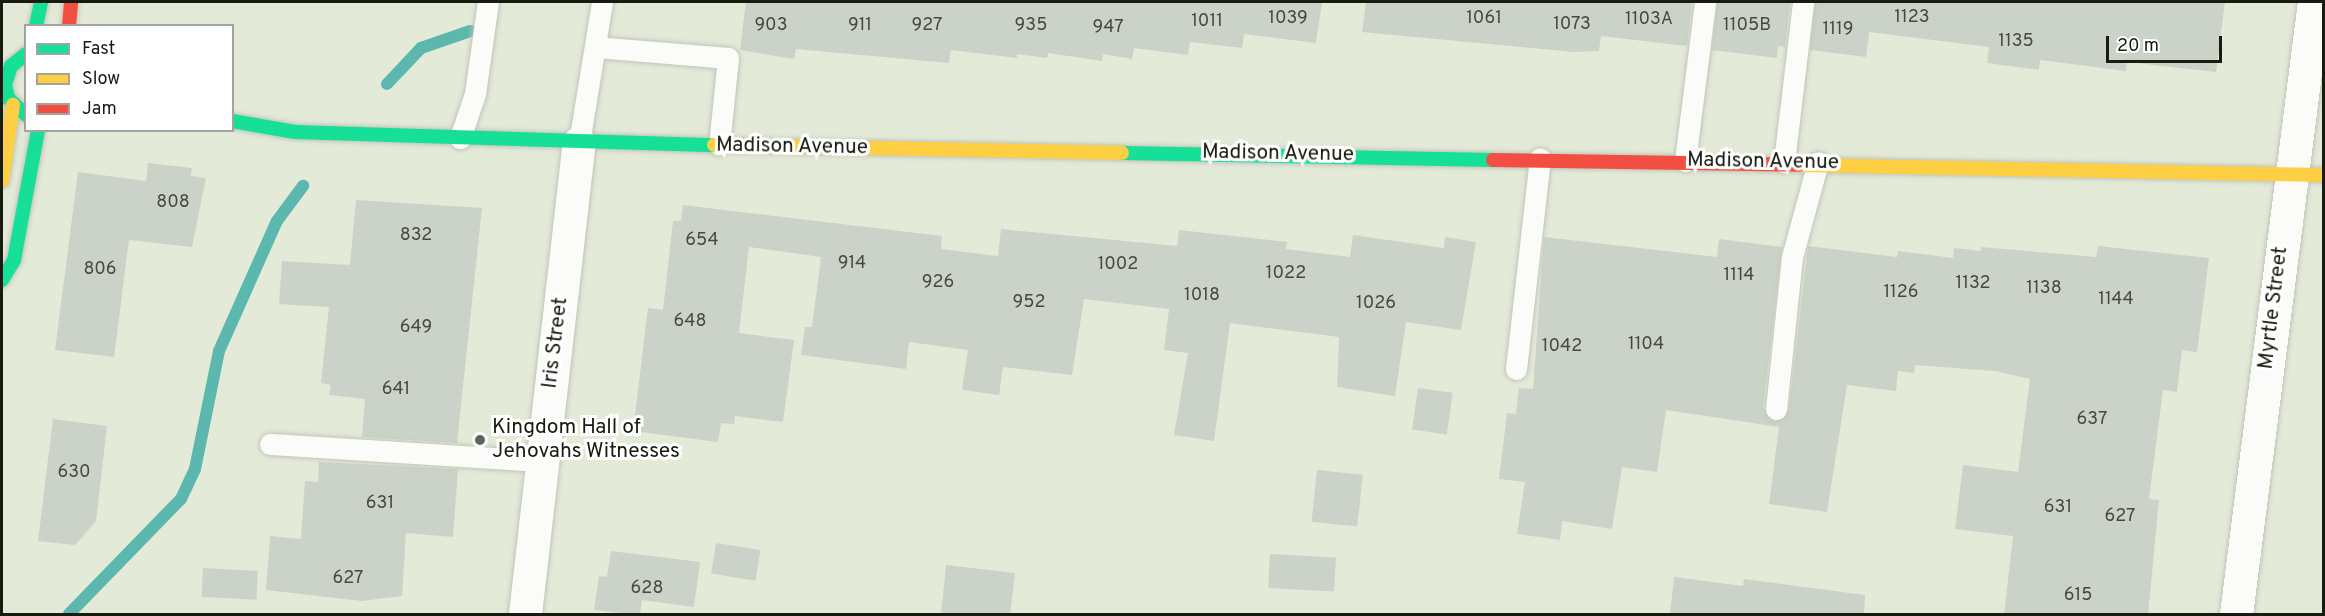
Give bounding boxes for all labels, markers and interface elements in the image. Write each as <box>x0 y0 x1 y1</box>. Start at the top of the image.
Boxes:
house number: 1123 <box>1894 7 1930 29</box>
house number: 1039 <box>1268 8 1308 30</box>
house number: 1061 <box>1466 8 1502 30</box>
house number: 1103A <box>1625 9 1673 31</box>
house number: 1011 <box>1191 11 1223 33</box>
house number: 1073 <box>1553 14 1591 36</box>
house number: 903 <box>755 15 787 37</box>
house number: 911 <box>848 15 872 37</box>
house number: 927 <box>912 15 942 37</box>
house number: 935 <box>1015 15 1047 37</box>
house number: 1105B <box>1723 15 1771 37</box>
house number: 947 <box>1092 17 1124 39</box>
house number: 1119 <box>1823 19 1853 41</box>
legend <box>24 24 234 132</box>
scale bar <box>2109 24 2224 62</box>
house number: 1135 <box>1998 31 2034 53</box>
text: 20 m <box>2117 35 2159 58</box>
text: Fast <box>82 38 115 61</box>
text: Slow <box>82 68 120 91</box>
text: Jam <box>82 98 117 121</box>
street label: Madison Avenue <box>715 133 869 161</box>
street label: Madison Avenue <box>1201 140 1355 168</box>
street label: Madison Avenue <box>1686 148 1840 176</box>
house number: 808 <box>156 192 190 214</box>
house number: 832 <box>400 225 432 247</box>
house number: 654 <box>685 230 719 252</box>
street label: Myrtle Street <box>2254 245 2294 371</box>
house number: 914 <box>838 253 866 275</box>
house number: 1002 <box>1098 254 1138 276</box>
house number: 806 <box>83 259 117 281</box>
house number: 1022 <box>1266 263 1306 285</box>
house number: 1114 <box>1724 265 1754 287</box>
house number: 926 <box>922 272 954 294</box>
house number: 1132 <box>1956 273 1990 295</box>
house number: 1138 <box>2026 278 2062 300</box>
house number: 1126 <box>1883 282 1919 304</box>
house number: 1018 <box>1184 285 1220 307</box>
house number: 1144 <box>2098 289 2134 311</box>
house number: 952 <box>1013 292 1045 314</box>
house number: 1026 <box>1356 293 1396 315</box>
street label: Iris Street <box>538 296 574 390</box>
house number: 648 <box>674 311 706 333</box>
house number: 649 <box>400 317 432 339</box>
house number: 1104 <box>1628 334 1664 356</box>
house number: 1042 <box>1542 336 1582 358</box>
house number: 641 <box>382 379 410 401</box>
house number: 637 <box>2077 409 2107 431</box>
place label: Kingdom Hall of Jehovahs Witnesses <box>492 415 680 465</box>
marker: Kingdom Hall of Jehovahs Witnesses <box>473 433 487 447</box>
house number: 630 <box>58 462 90 484</box>
house number: 631 <box>366 493 394 515</box>
house number: 631 <box>2044 497 2072 519</box>
house number: 627 <box>2105 506 2135 528</box>
house number: 627 <box>333 568 363 590</box>
house number: 628 <box>631 578 663 600</box>
house number: 615 <box>2064 585 2092 607</box>

